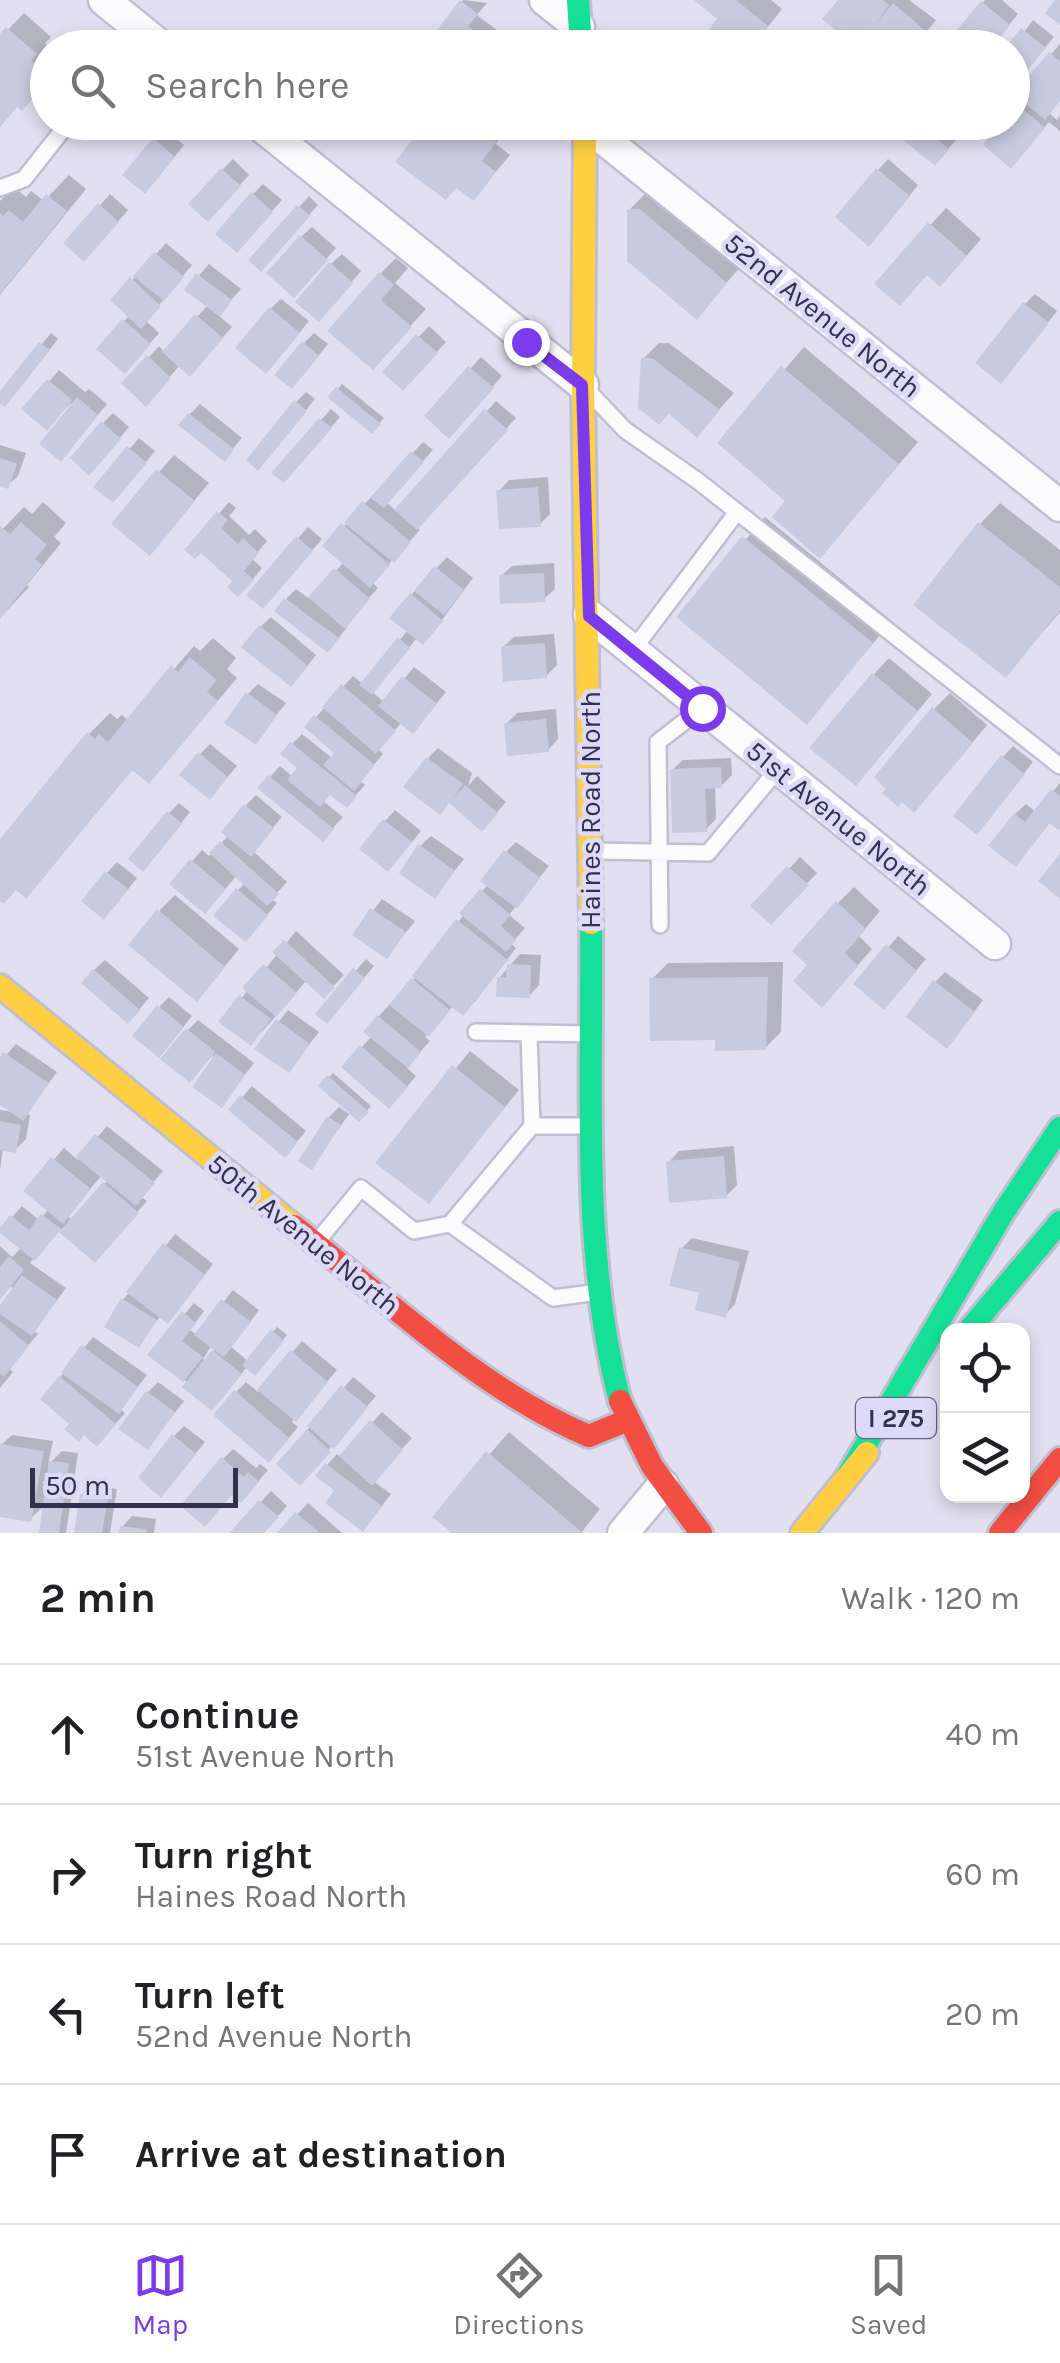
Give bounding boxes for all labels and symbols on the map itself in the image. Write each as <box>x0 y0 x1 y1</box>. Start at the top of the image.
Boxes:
street label: 52nd Avenue North <box>718 226 927 405</box>
route end <box>504 320 550 366</box>
route start <box>680 686 726 732</box>
street label: Haines Road North <box>574 691 607 929</box>
street label: 51st Avenue North <box>740 734 938 903</box>
street label: 50th Avenue North <box>201 1147 406 1322</box>
road number: I 275 <box>856 1398 936 1438</box>
scale bar <box>30 1463 238 1508</box>

